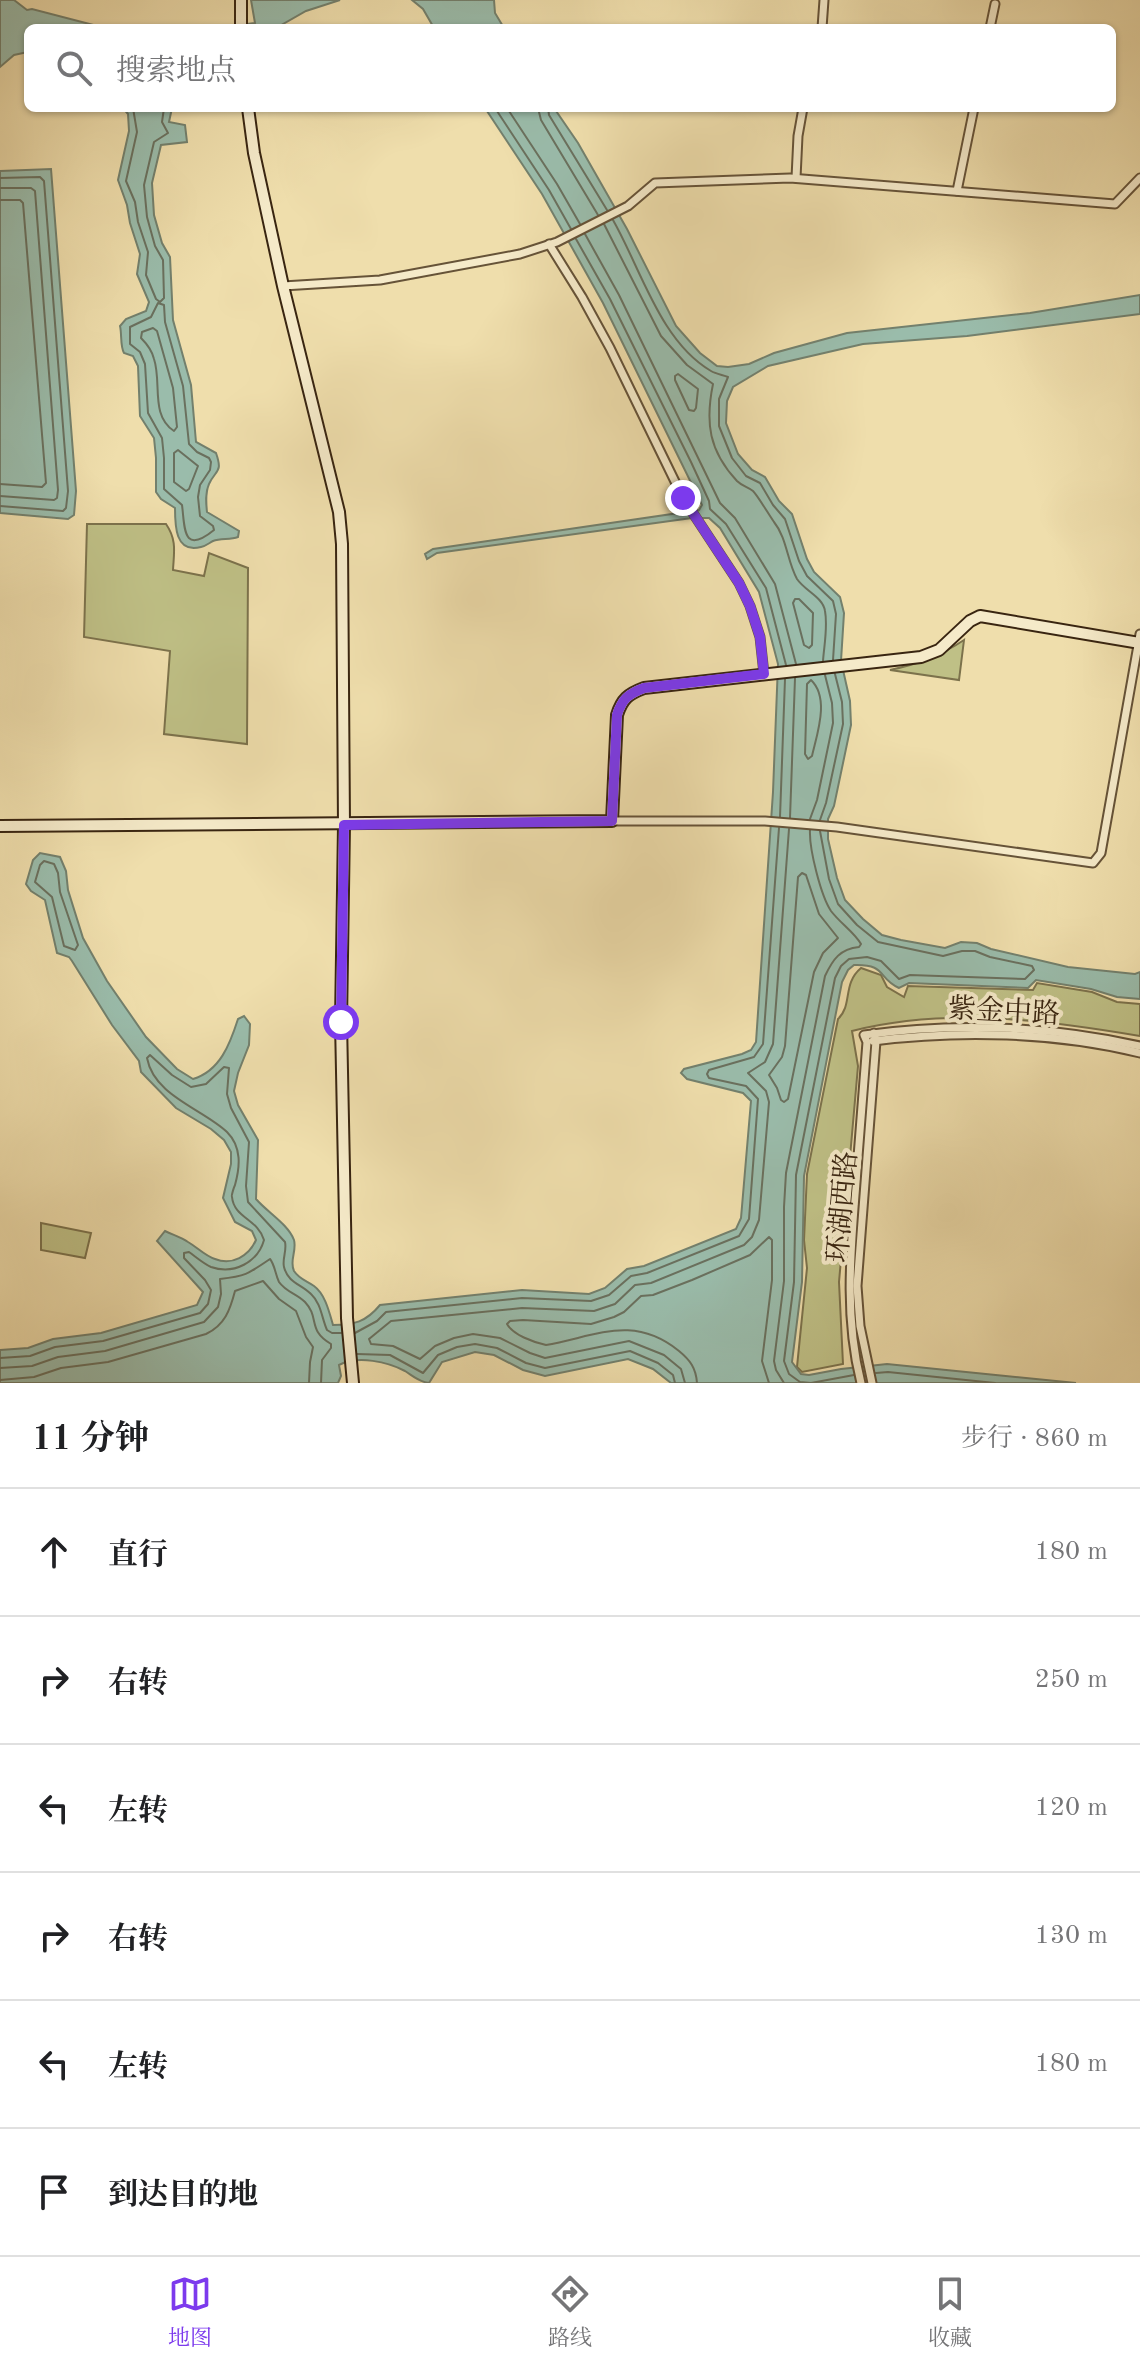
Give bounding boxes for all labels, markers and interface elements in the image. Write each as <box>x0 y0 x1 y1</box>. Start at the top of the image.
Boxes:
search box <box>24 24 1116 112</box>
icon: search <box>52 46 96 90</box>
text: 搜索地点 <box>116 57 236 87</box>
route end <box>665 480 701 516</box>
street label: 紫金中路 <box>947 993 1061 1030</box>
route start <box>323 1004 359 1040</box>
street label: 环湖西路 <box>822 1150 863 1264</box>
text: 11 分钟 <box>32 1423 149 1457</box>
text: 步行 · 860 m <box>961 1426 1108 1452</box>
icon: ahead <box>32 1530 76 1574</box>
text: 180 m <box>1035 1539 1108 1565</box>
text: 直行 <box>108 1541 168 1571</box>
icon: right <box>32 1658 76 1702</box>
text: 250 m <box>1035 1667 1108 1693</box>
text: 右转 <box>108 1669 168 1699</box>
icon: left <box>32 1786 76 1830</box>
text: 120 m <box>1035 1795 1108 1821</box>
text: 左转 <box>108 1797 168 1827</box>
icon: right <box>32 1914 76 1958</box>
text: 130 m <box>1035 1923 1108 1949</box>
text: 右转 <box>108 1925 168 1955</box>
icon: left <box>32 2042 76 2086</box>
text: 180 m <box>1035 2051 1108 2077</box>
text: 左转 <box>108 2053 168 2083</box>
icon: arrive <box>32 2170 76 2214</box>
text: 到达目的地 <box>108 2181 258 2211</box>
tab: 地图 <box>168 2272 212 2353</box>
tab: 路线 <box>548 2272 592 2353</box>
tab: 收藏 <box>928 2272 972 2353</box>

